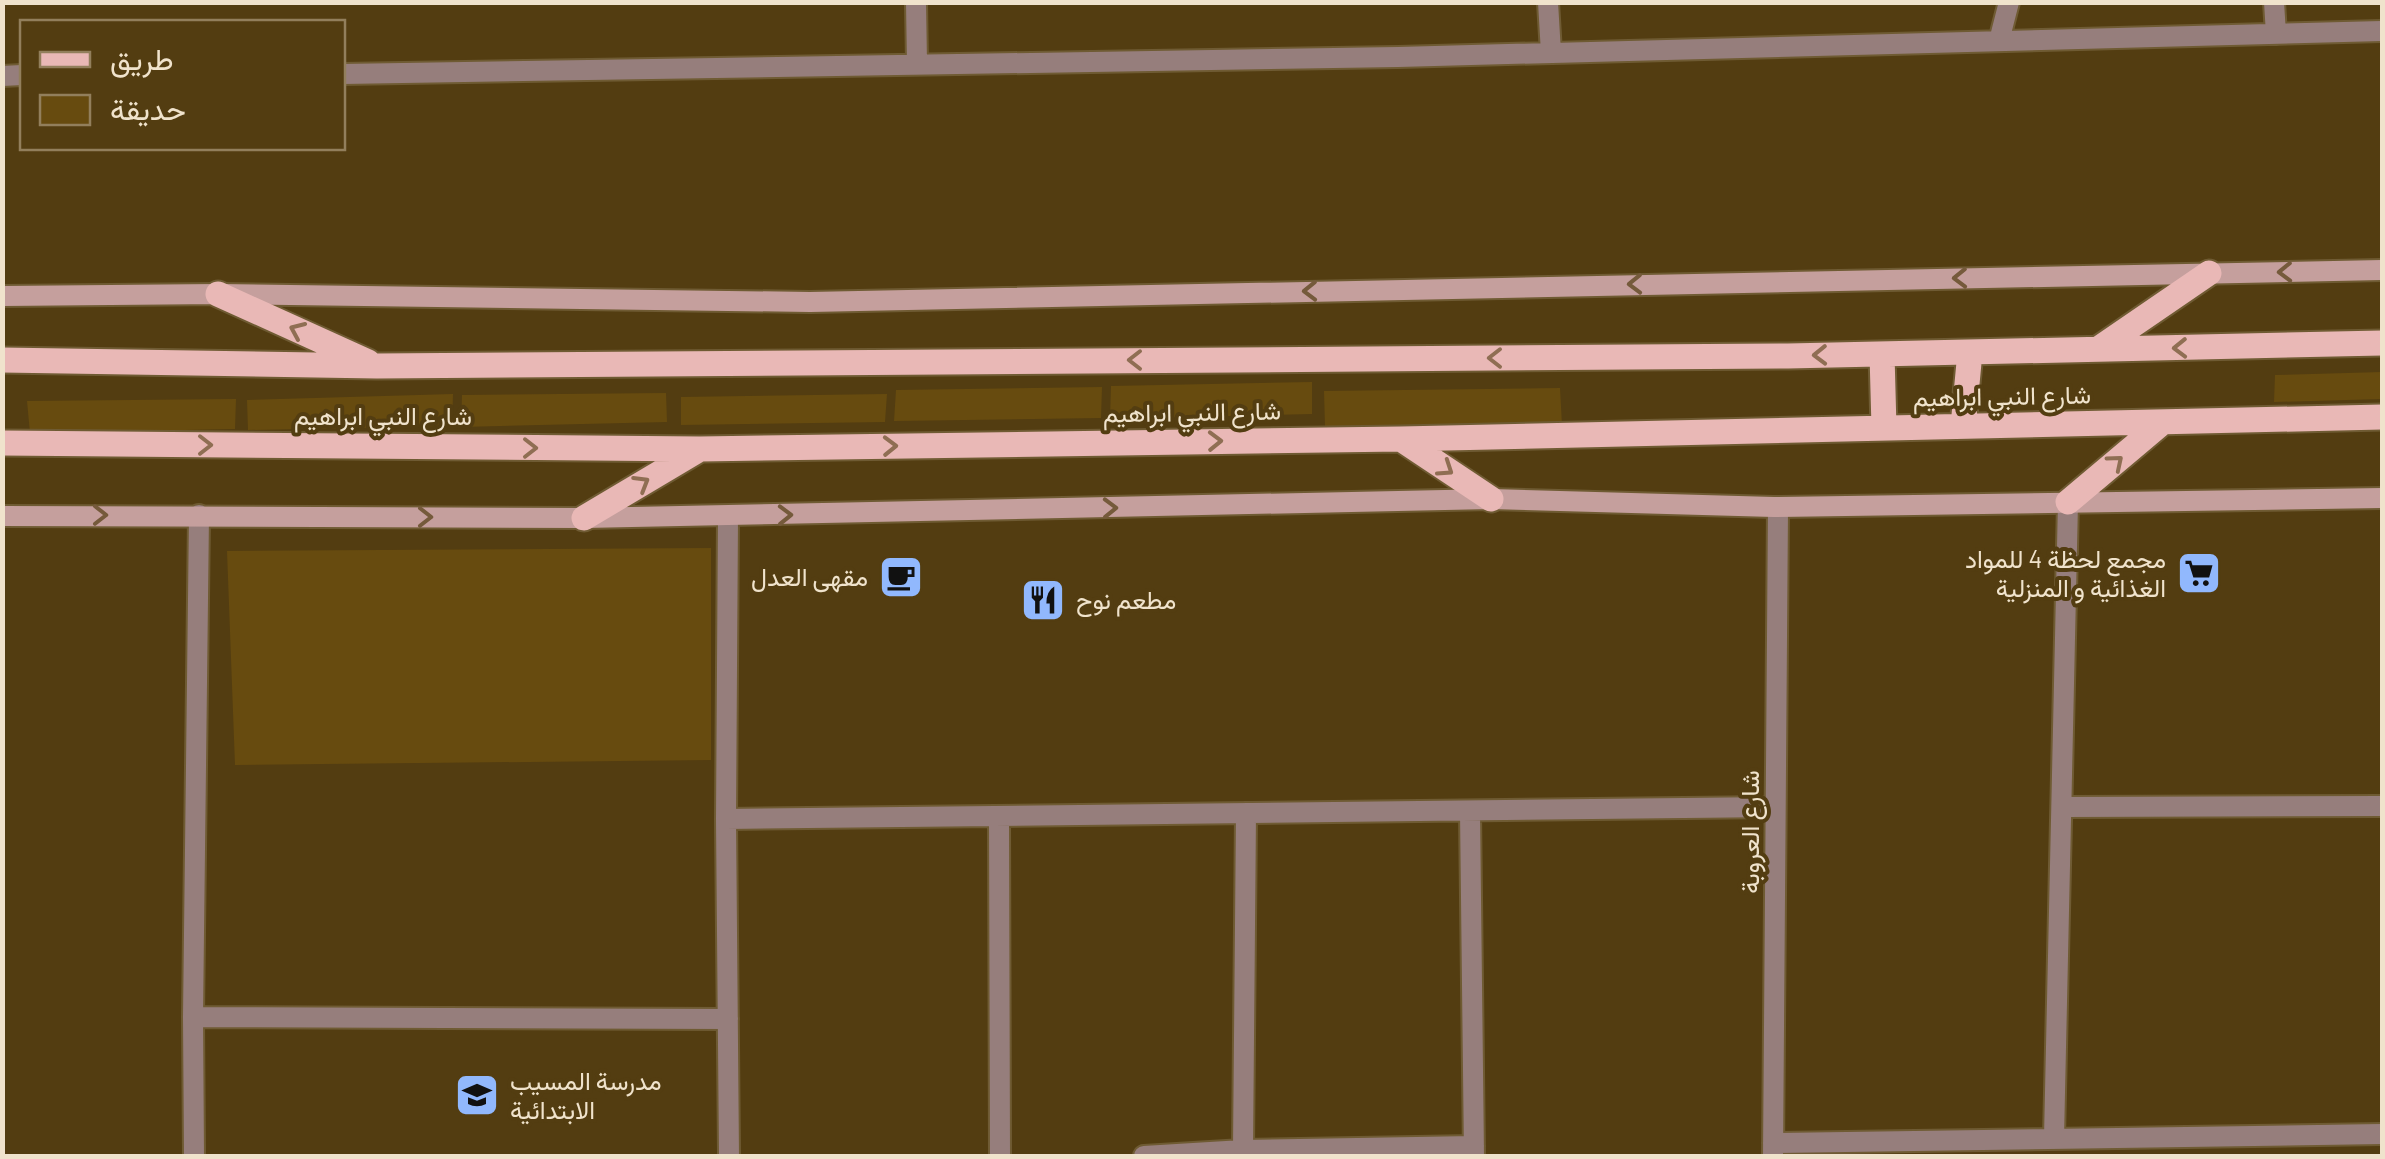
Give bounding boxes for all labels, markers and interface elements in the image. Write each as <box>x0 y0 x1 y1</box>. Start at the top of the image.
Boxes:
legend <box>20 20 345 150</box>
text: طريق <box>110 40 174 78</box>
text: حديقة <box>110 90 186 127</box>
one-way arrow <box>2277 261 2293 282</box>
one-way arrow <box>1952 267 1968 289</box>
one-way arrow <box>1627 274 1643 295</box>
one-way arrow <box>1302 281 1318 302</box>
one-way arrow <box>289 322 307 342</box>
one-way arrow <box>2172 337 2188 358</box>
one-way arrow <box>1812 344 1828 366</box>
one-way arrow <box>1487 347 1502 369</box>
one-way arrow <box>1127 350 1143 371</box>
street label: شارع النبي ابراهيم <box>1913 378 2091 419</box>
street label: شارع النبي ابراهيم <box>1103 394 1281 435</box>
street label: شارع النبي ابراهيم <box>294 400 472 437</box>
one-way arrow <box>1207 431 1223 452</box>
one-way arrow <box>198 434 213 456</box>
one-way arrow <box>882 435 898 457</box>
one-way arrow <box>522 437 538 458</box>
one-way arrow <box>2105 456 2123 474</box>
one-way arrow <box>1434 457 1453 475</box>
one-way arrow <box>631 476 649 495</box>
one-way arrow <box>1102 497 1118 518</box>
one-way arrow <box>92 504 108 526</box>
one-way arrow <box>778 504 793 526</box>
one-way arrow <box>418 506 433 528</box>
place label: مجمع لحظة 4 للمواد الغذائية و المنزلية <box>1965 543 2166 604</box>
supermarket icon: مجمع لحظة 4 للمواد الغذائية و المنزلية <box>2176 550 2222 596</box>
cafe icon: مقهى العدل <box>878 554 924 600</box>
place label: مقهى العدل <box>751 561 868 593</box>
restaurant icon: مطعم نوح <box>1020 577 1066 623</box>
place label: مطعم نوح <box>1076 584 1176 617</box>
street label: شارع العروبة <box>1734 770 1767 894</box>
place label: مدرسة المسيب الابتدائية <box>510 1065 662 1125</box>
school or university icon: مدرسة المسيب الابتدائية <box>454 1072 500 1118</box>

